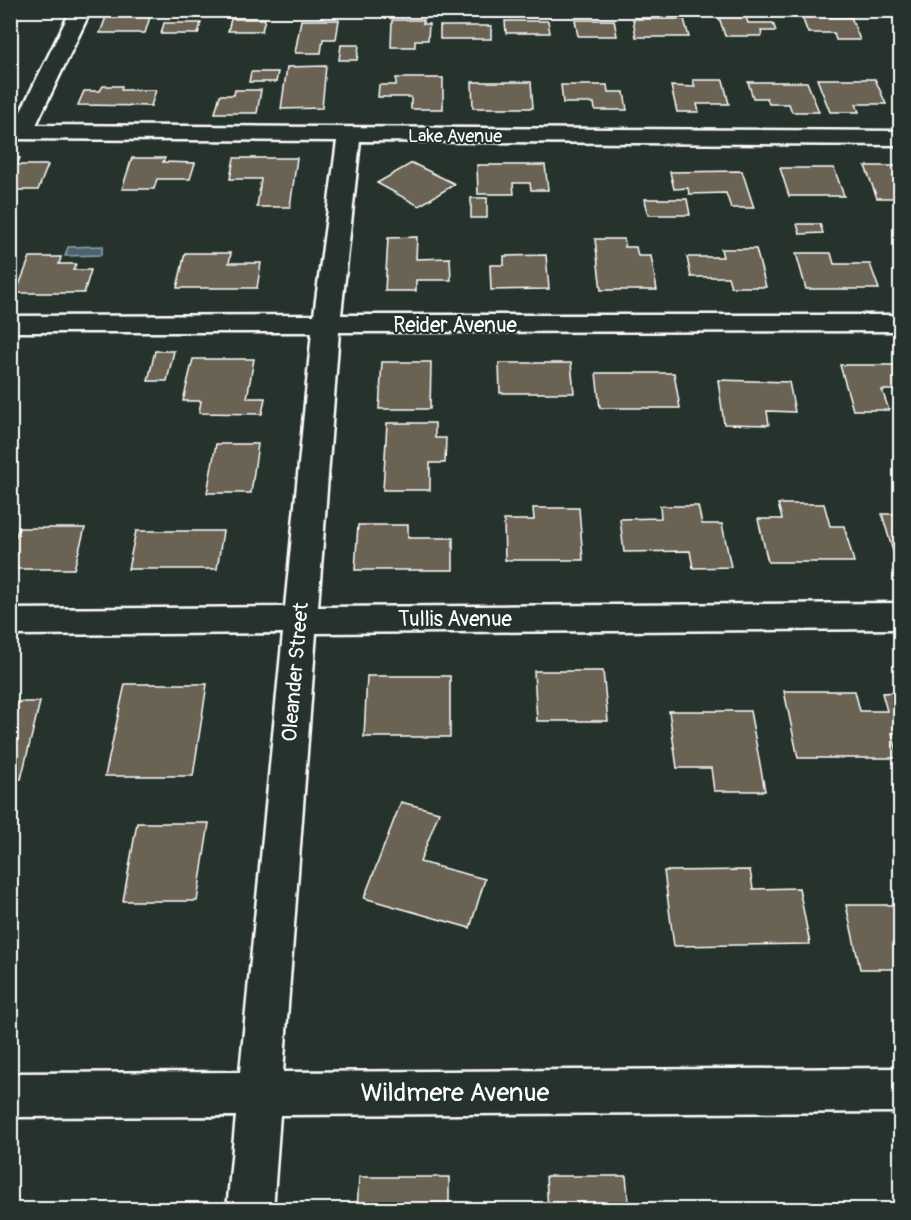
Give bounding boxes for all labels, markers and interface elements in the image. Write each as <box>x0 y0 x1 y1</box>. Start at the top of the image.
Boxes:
street label: Lake Avenue <box>408 125 502 148</box>
street label: Reider Avenue <box>393 312 517 339</box>
street label: Oleander Street <box>276 601 315 743</box>
street label: Tullis Avenue <box>398 606 513 633</box>
street label: Wildmere Avenue <box>361 1077 550 1109</box>

